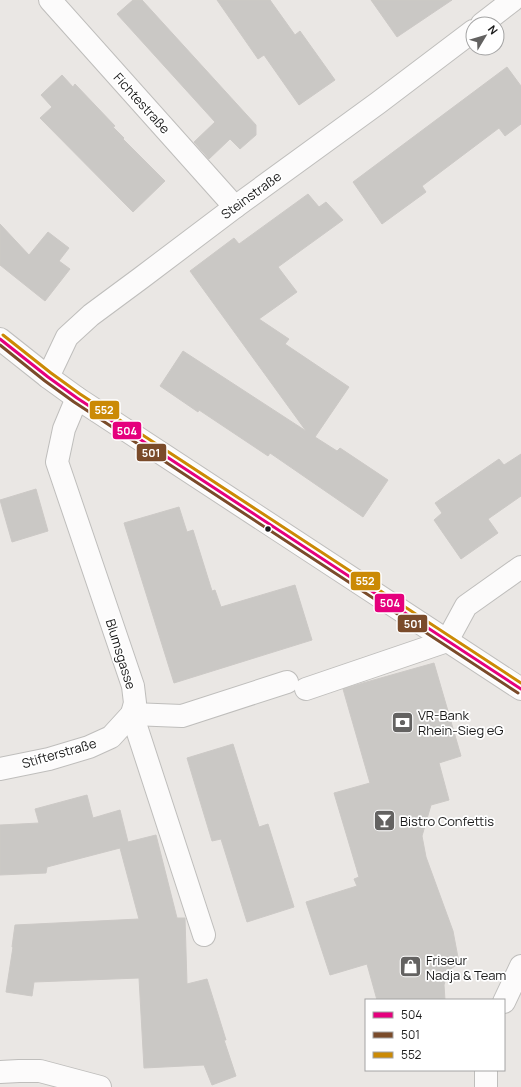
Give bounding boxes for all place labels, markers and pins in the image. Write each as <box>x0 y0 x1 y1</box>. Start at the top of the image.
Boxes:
unlabelled marker <box>263 524 273 534</box>
place label: VR-Bank Rhein-Sieg eG <box>418 706 503 739</box>
bank icon: VR-Bank Rhein-Sieg eG <box>389 709 415 735</box>
bar icon: Bistro Confettis <box>372 808 398 834</box>
place label: Bistro Confettis <box>400 812 494 830</box>
place label: Friseur Nadja & Team <box>426 951 506 984</box>
shop icon: Friseur Nadja & Team <box>398 954 424 980</box>

